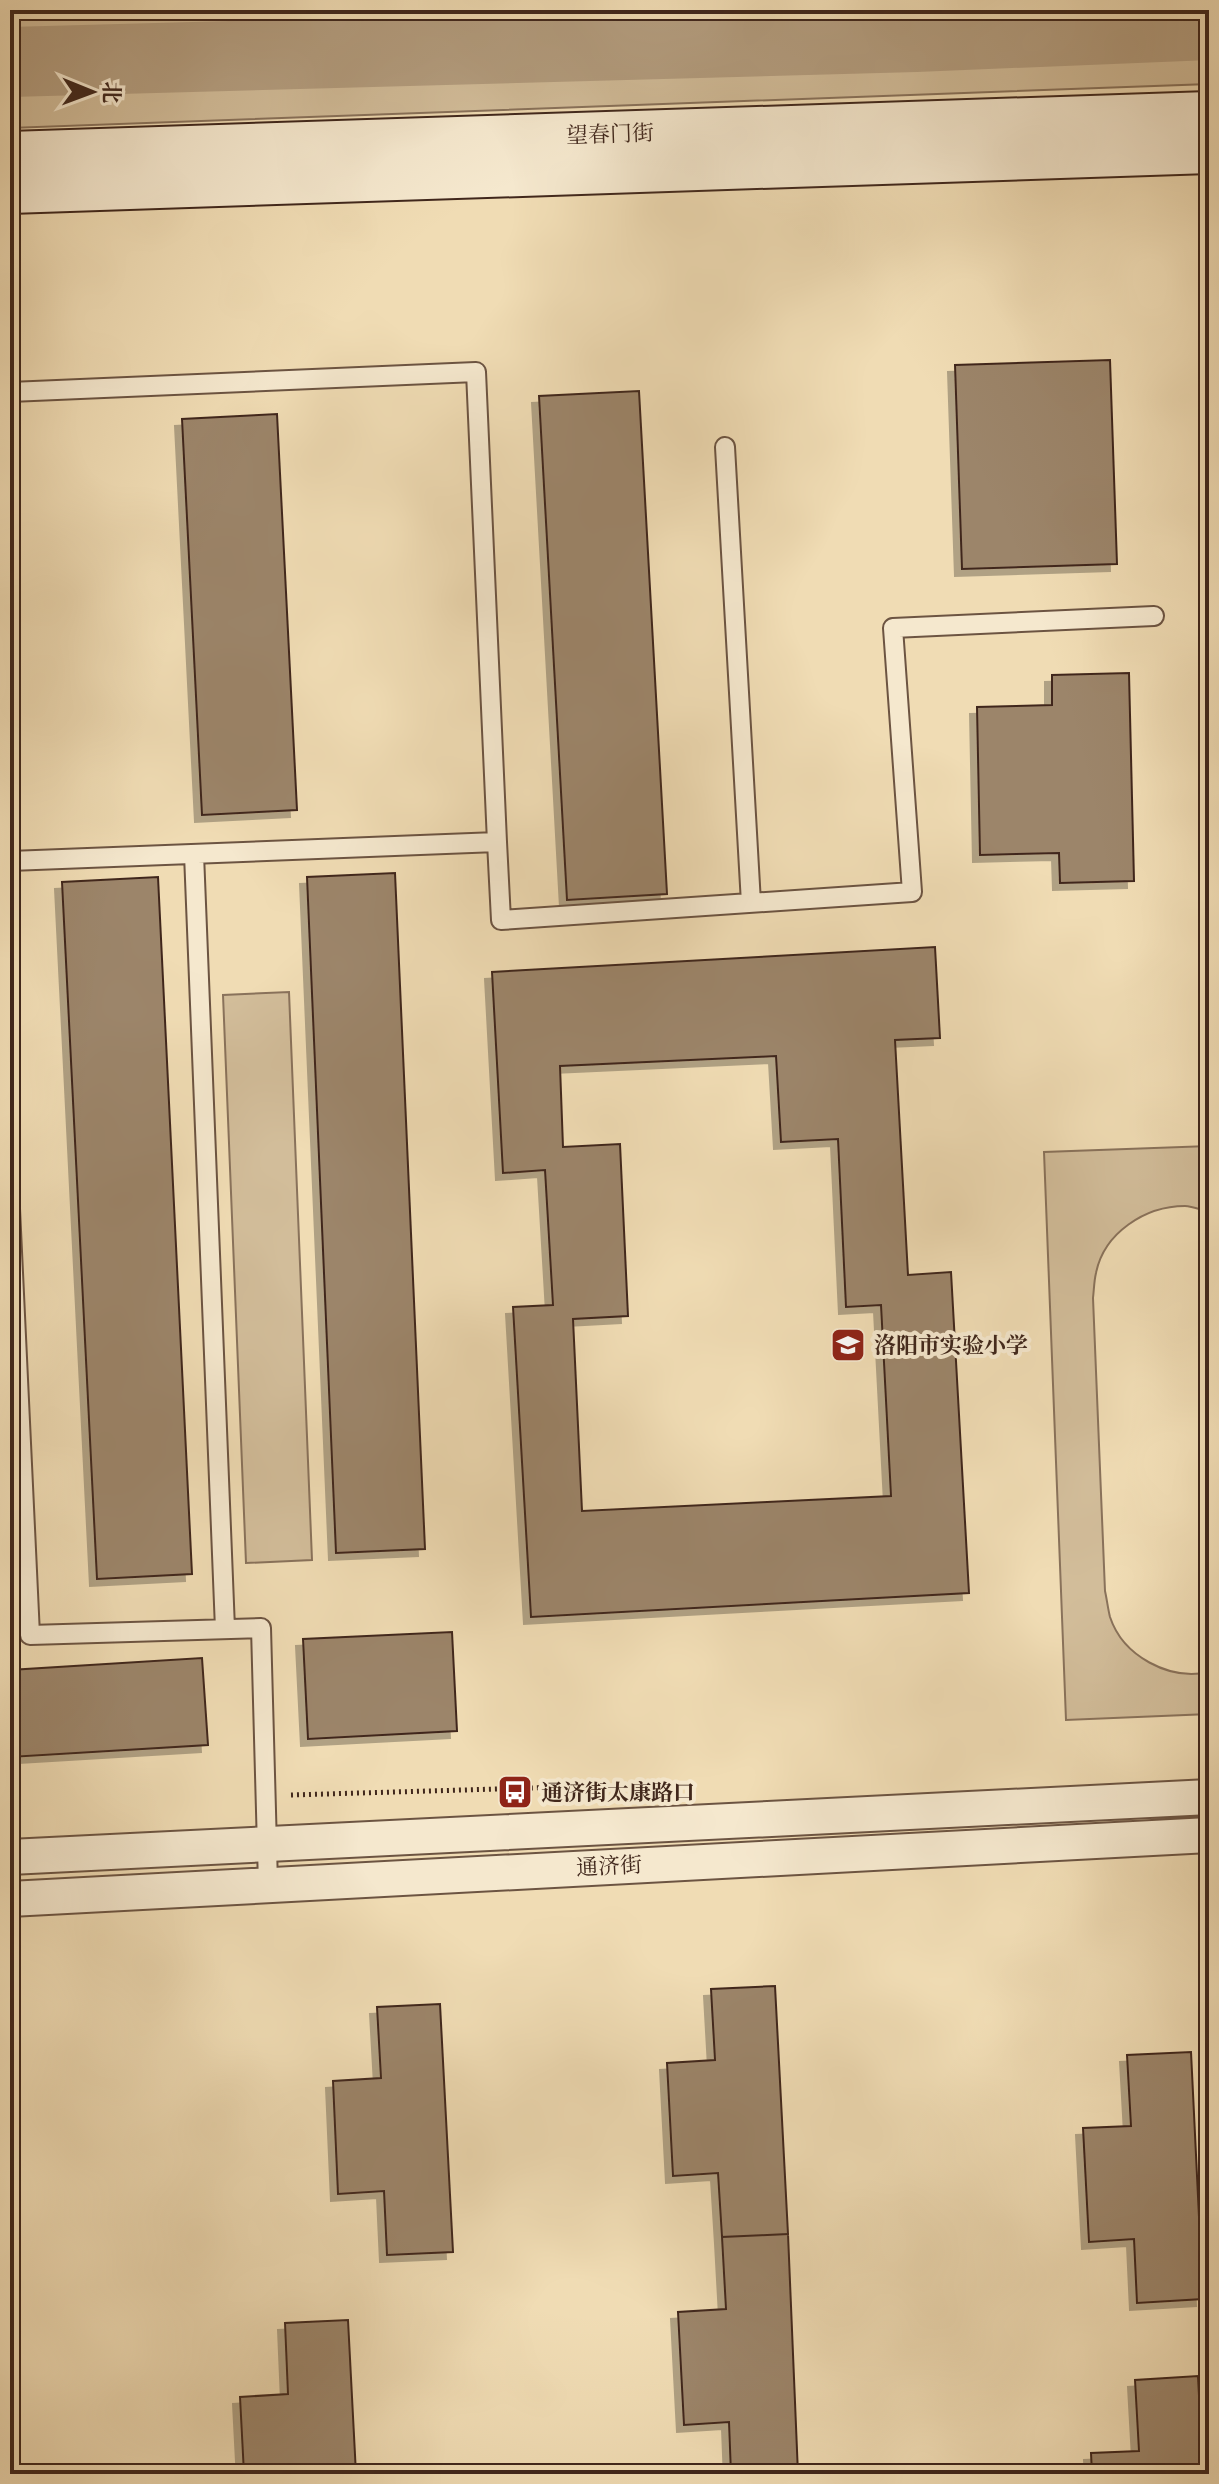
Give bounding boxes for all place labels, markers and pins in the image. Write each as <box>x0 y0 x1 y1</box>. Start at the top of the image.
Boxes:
school or university icon: 洛阳市实验小学 <box>829 1326 867 1364</box>
place label: 洛阳市实验小学 <box>874 1332 1028 1359</box>
bus stop icon: 通济街太康路口 <box>496 1773 534 1811</box>
place label: 通济街太康路口 <box>541 1779 695 1806</box>

